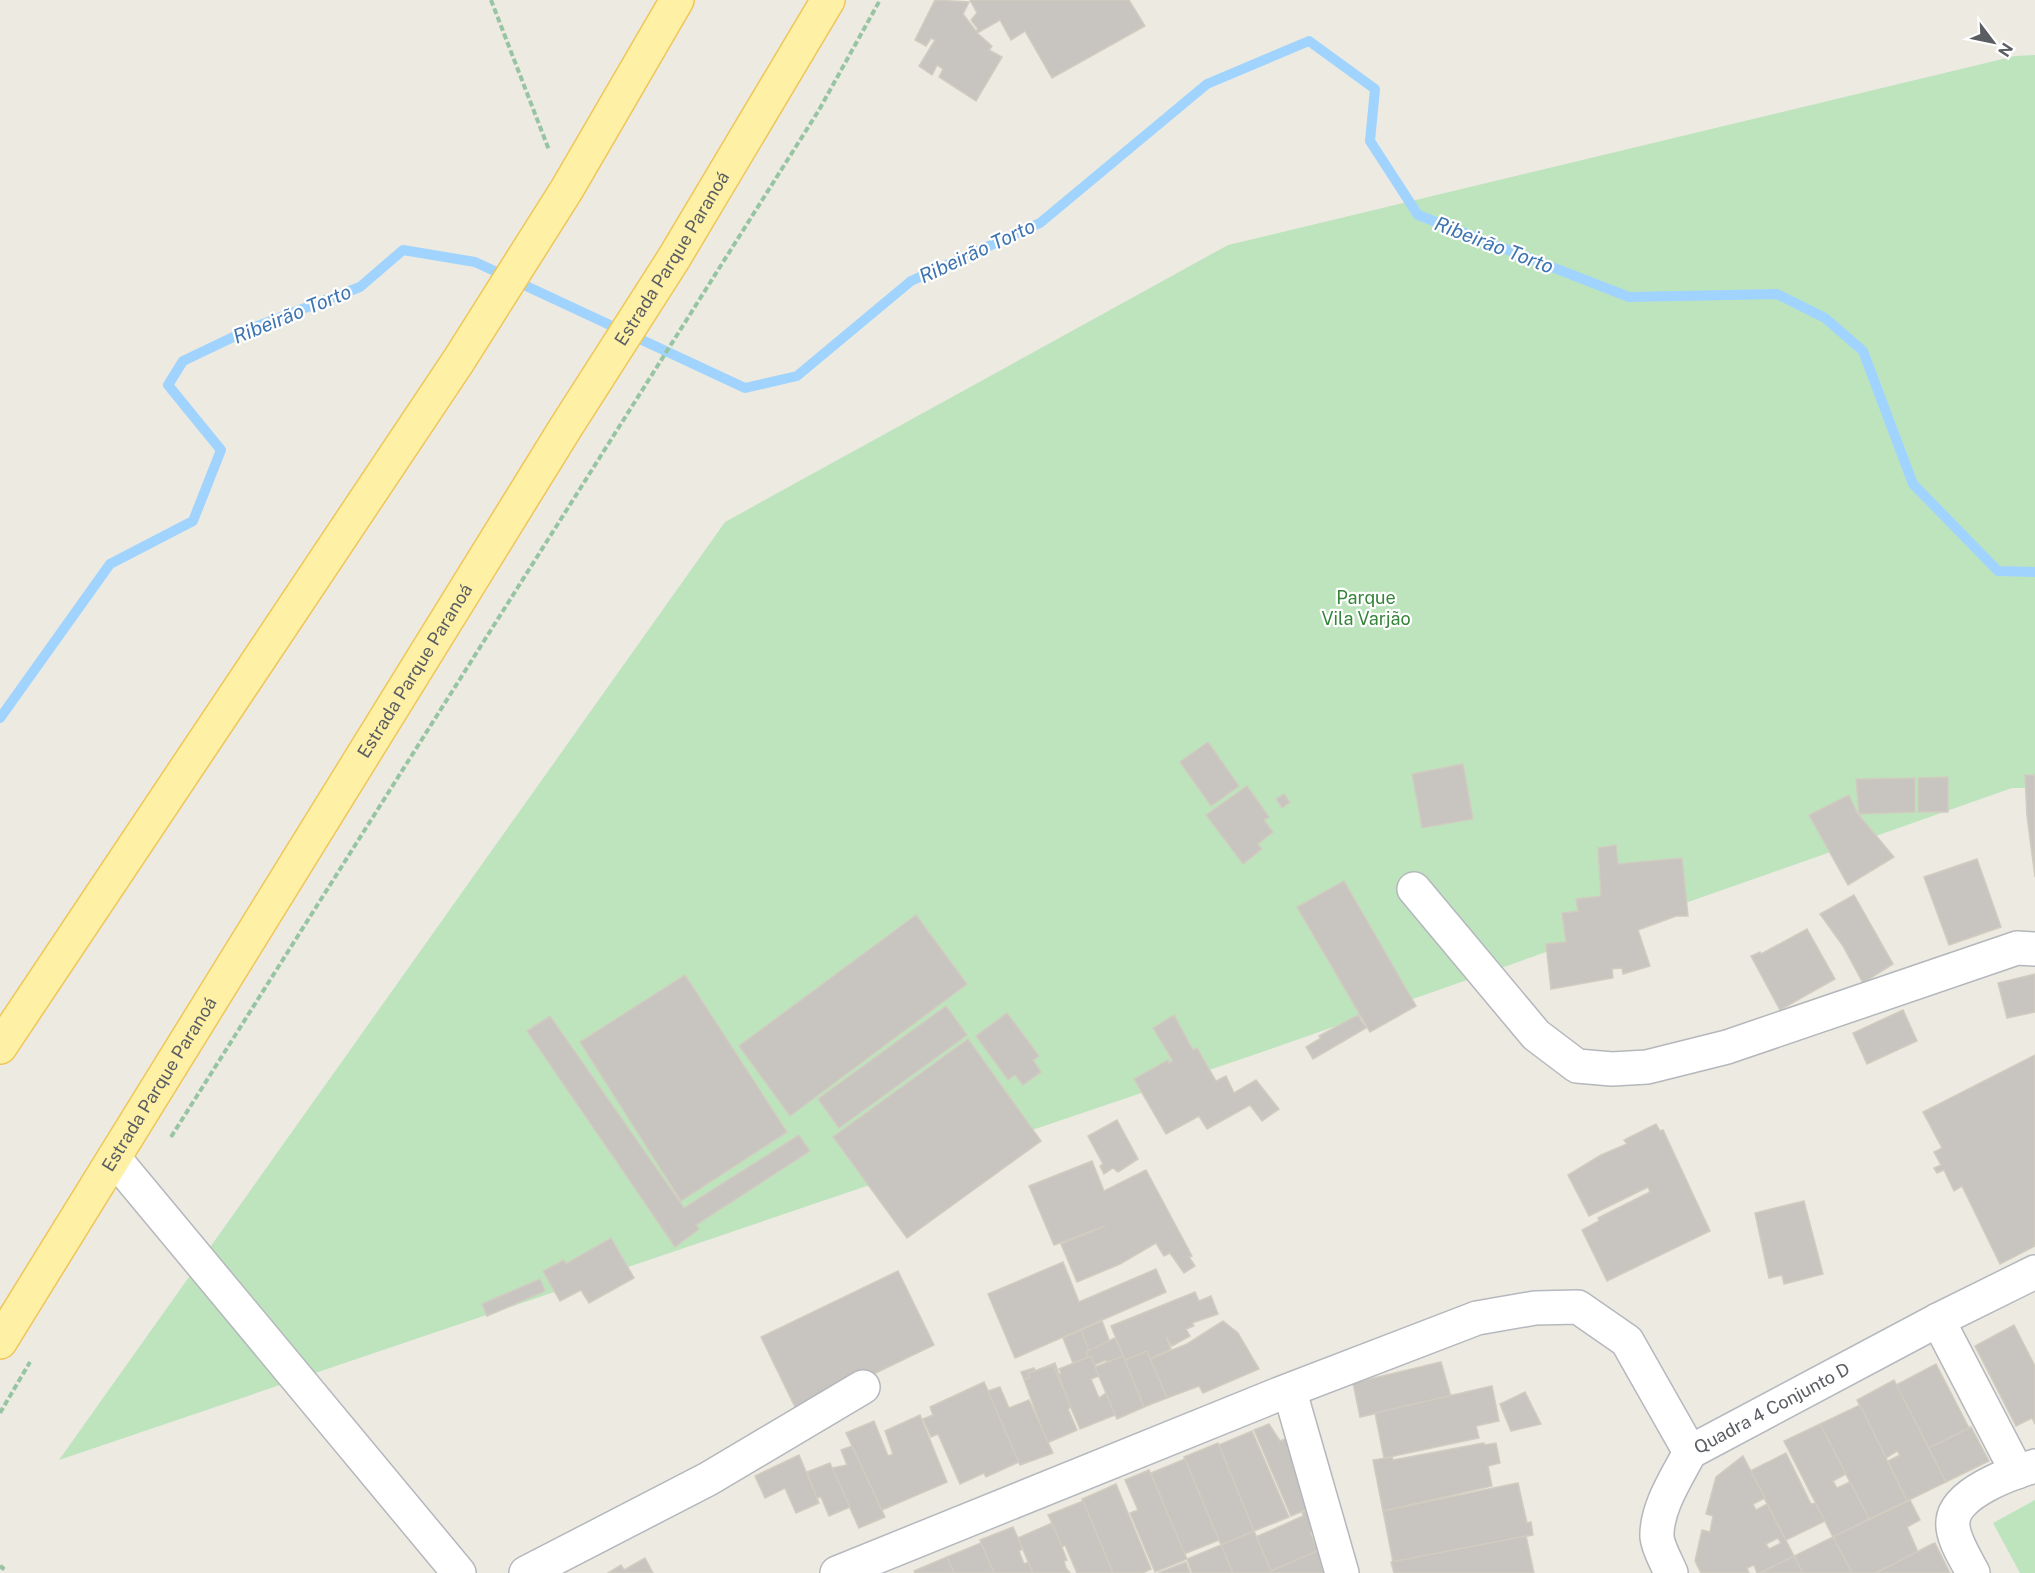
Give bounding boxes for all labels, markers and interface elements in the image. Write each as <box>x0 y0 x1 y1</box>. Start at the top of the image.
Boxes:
north arrow <box>1963 12 2023 72</box>
text: N <box>1994 39 2017 60</box>
street label: Estrada Parque Paranoá <box>610 167 733 349</box>
water label: Ribeirão Torto <box>1431 211 1557 279</box>
water label: Ribeirão Torto <box>915 214 1039 288</box>
water label: Ribeirão Torto <box>229 279 355 349</box>
street label: Estrada Parque Paranoá <box>353 580 476 762</box>
park label: Parque Vila Varjão <box>1321 587 1411 629</box>
street label: Estrada Parque Paranoá <box>97 993 221 1175</box>
street label: Quadra 4 Conjunto D <box>1690 1358 1853 1458</box>

